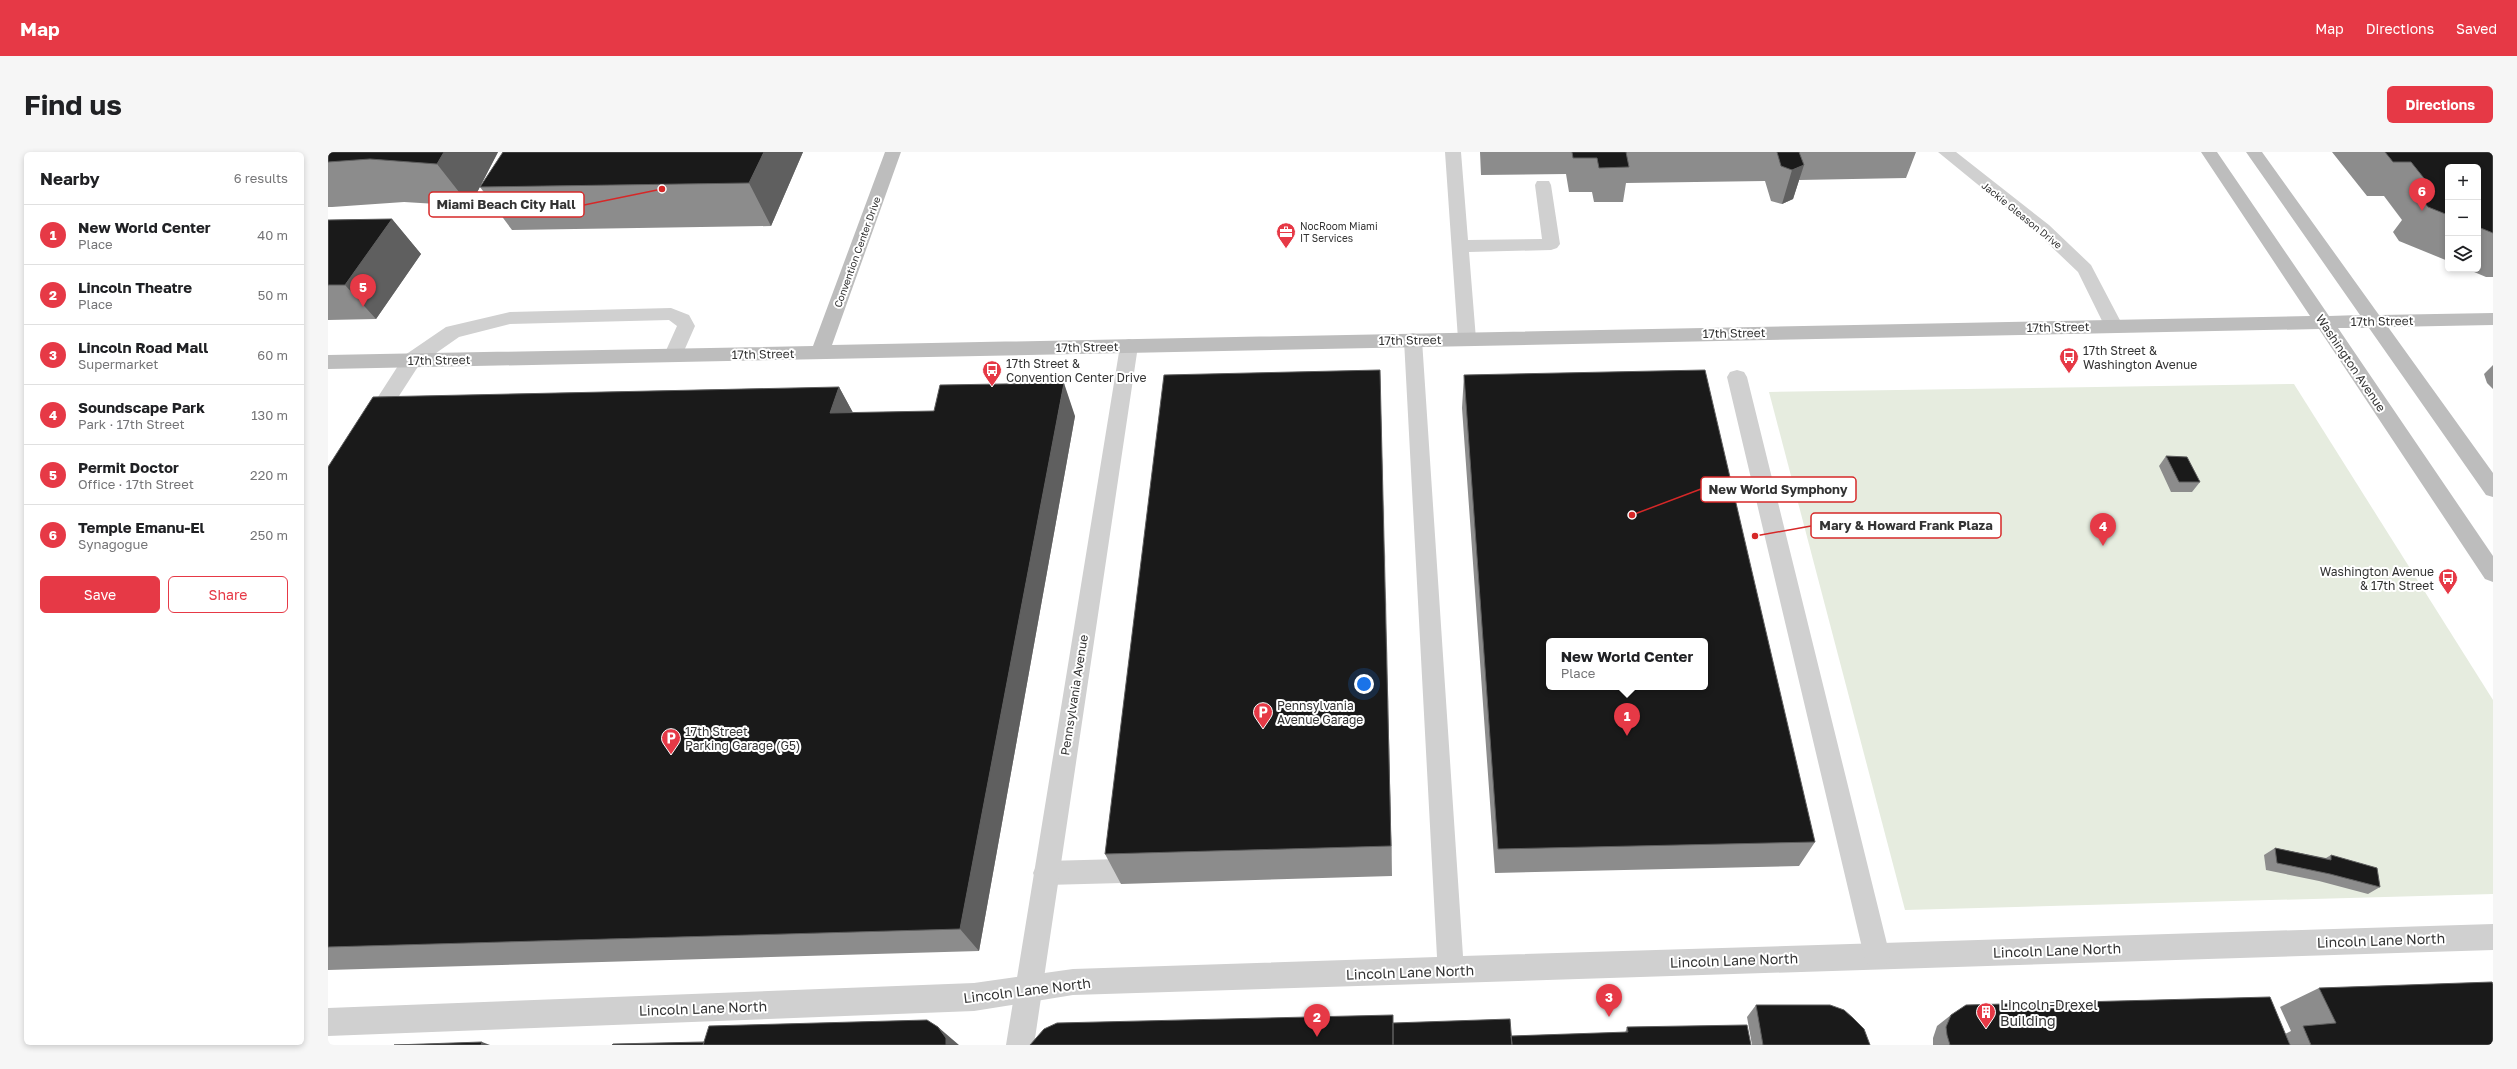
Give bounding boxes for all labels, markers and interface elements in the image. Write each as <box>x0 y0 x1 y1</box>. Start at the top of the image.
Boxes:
text: Map <box>20 17 60 40</box>
text: Map <box>2315 20 2344 37</box>
text: Directions <box>2366 20 2434 37</box>
text: Saved <box>2456 20 2497 37</box>
button: Directions <box>2387 86 2493 123</box>
text: Find us <box>24 88 122 121</box>
map controls <box>2445 164 2481 272</box>
button: + <box>2445 164 2481 200</box>
text: Nearby <box>40 168 100 189</box>
text: 6 results <box>234 170 288 186</box>
pin: 6 <box>2409 178 2435 211</box>
street label: Jackie Gleason Drive <box>1980 179 2065 251</box>
callout: Miami Beach City Hall <box>429 192 584 217</box>
street label: Convention Center Drive <box>831 195 883 309</box>
text: Miami Beach City Hall <box>436 196 576 212</box>
button: − <box>2445 200 2481 236</box>
text: New World Center <box>78 218 211 236</box>
place label: NocRoom Miami IT Services <box>1300 220 1378 244</box>
office icon: NocRoom Miami IT Services <box>1275 221 1297 249</box>
text: 1 <box>50 227 56 243</box>
text: 40 m <box>257 227 288 243</box>
text: Place <box>78 236 113 252</box>
button: layers <box>2445 236 2481 272</box>
pin: 5 <box>350 274 376 307</box>
text: Lincoln Theatre <box>78 278 192 296</box>
text: 2 <box>49 287 57 303</box>
text: 50 m <box>258 287 288 303</box>
text: Place <box>78 296 113 312</box>
street label: Washington Avenue <box>2313 311 2389 415</box>
street label: 17th Street <box>2350 313 2414 329</box>
street label: 17th Street <box>2026 319 2090 335</box>
street label: 17th Street <box>1702 325 1766 341</box>
street label: 17th Street <box>1378 332 1442 348</box>
text: Lincoln Road Mall <box>78 338 208 356</box>
street label: 17th Street <box>1055 339 1119 355</box>
place label: 17th Street & Washington Avenue <box>2083 343 2197 372</box>
street label: 17th Street <box>731 346 795 362</box>
bus stop icon: 17th Street & Washington Avenue <box>2058 346 2080 374</box>
text: 3 <box>49 347 57 363</box>
text: 60 m <box>257 347 288 363</box>
street label: 17th Street <box>407 352 471 368</box>
text: Supermarket <box>78 356 159 372</box>
place label: 17th Street & Convention Center Drive <box>1006 356 1146 385</box>
bus stop icon: 17th Street & Convention Center Drive <box>981 359 1003 387</box>
text: Soundscape Park <box>78 398 205 416</box>
text: 4 <box>49 407 57 423</box>
text: 130 m <box>251 407 288 423</box>
text: Park · 17th Street <box>78 416 185 432</box>
text: Permit Doctor <box>78 458 179 476</box>
text: 5 <box>49 467 57 483</box>
text: 220 m <box>250 467 288 483</box>
text: Office · 17th Street <box>78 476 194 492</box>
callout: New World Symphony <box>1701 477 1856 502</box>
text: New World Symphony <box>1708 481 1848 497</box>
callout: Mary & Howard Frank Plaza <box>1811 513 2001 538</box>
pin: 4 <box>2090 513 2116 546</box>
text: Mary & Howard Frank Plaza <box>1819 517 1993 533</box>
text: Temple Emanu-El <box>78 518 205 536</box>
text: 6 <box>49 527 57 543</box>
text: 250 m <box>250 527 288 543</box>
text: Synagogue <box>78 536 148 552</box>
place label: Washington Avenue & 17th Street <box>2320 564 2434 593</box>
bus stop icon: Washington Avenue & 17th Street <box>2437 567 2459 595</box>
button: Save <box>40 576 160 613</box>
button: Share <box>168 576 288 613</box>
street label: Pennsylvania Avenue <box>1057 634 1091 756</box>
popup <box>1546 638 1708 690</box>
text: New World Center <box>1561 647 1693 665</box>
text: Place <box>1561 665 1595 681</box>
your location <box>1354 674 1374 694</box>
place label: Pennsylvania Avenue Garage <box>1277 698 1363 727</box>
parking icon: Pennsylvania Avenue Garage <box>1252 701 1274 729</box>
pin: 1 <box>1614 703 1640 736</box>
place label: 17th Street Parking Garage (G5) <box>685 724 800 753</box>
parking icon: 17th Street Parking Garage (G5) <box>660 727 682 755</box>
street label: Lincoln Lane North <box>2317 929 2445 951</box>
street label: Lincoln Lane North <box>1993 939 2121 961</box>
street label: Lincoln Lane North <box>1670 949 1798 971</box>
street label: Lincoln Lane North <box>1346 961 1474 983</box>
street label: Lincoln Lane North <box>962 974 1092 1006</box>
pin: 3 <box>1596 984 1622 1017</box>
place label: Lincoln-Drexel Building <box>2000 996 2098 1029</box>
street label: Lincoln Lane North <box>639 997 767 1019</box>
building icon: Lincoln-Drexel Building <box>1975 1001 1997 1029</box>
pin: 2 <box>1304 1004 1330 1037</box>

